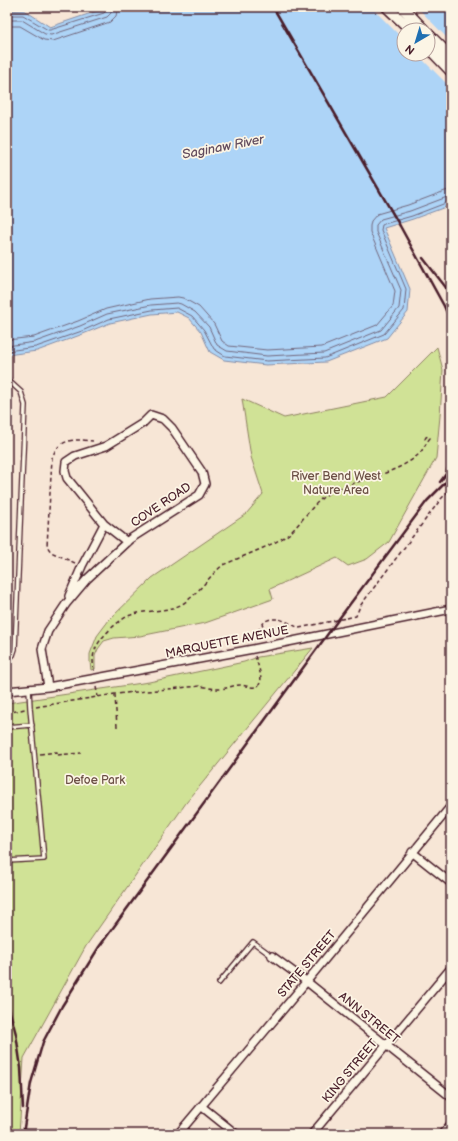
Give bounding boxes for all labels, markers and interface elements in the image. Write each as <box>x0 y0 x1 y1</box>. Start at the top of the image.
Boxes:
north arrow <box>396 22 436 62</box>
text: N <box>403 42 417 57</box>
water label: Saginaw River <box>181 131 266 163</box>
park label: River Bend West Nature Area <box>291 469 381 498</box>
street label: COVE ROAD <box>128 479 194 531</box>
street label: MARQUETTE AVENUE <box>164 623 290 661</box>
park label: Defoe Park <box>65 773 125 788</box>
street label: STATE STREET <box>275 927 340 1001</box>
street label: ANN STREET <box>335 989 403 1048</box>
street label: KING STREET <box>319 1036 381 1106</box>

